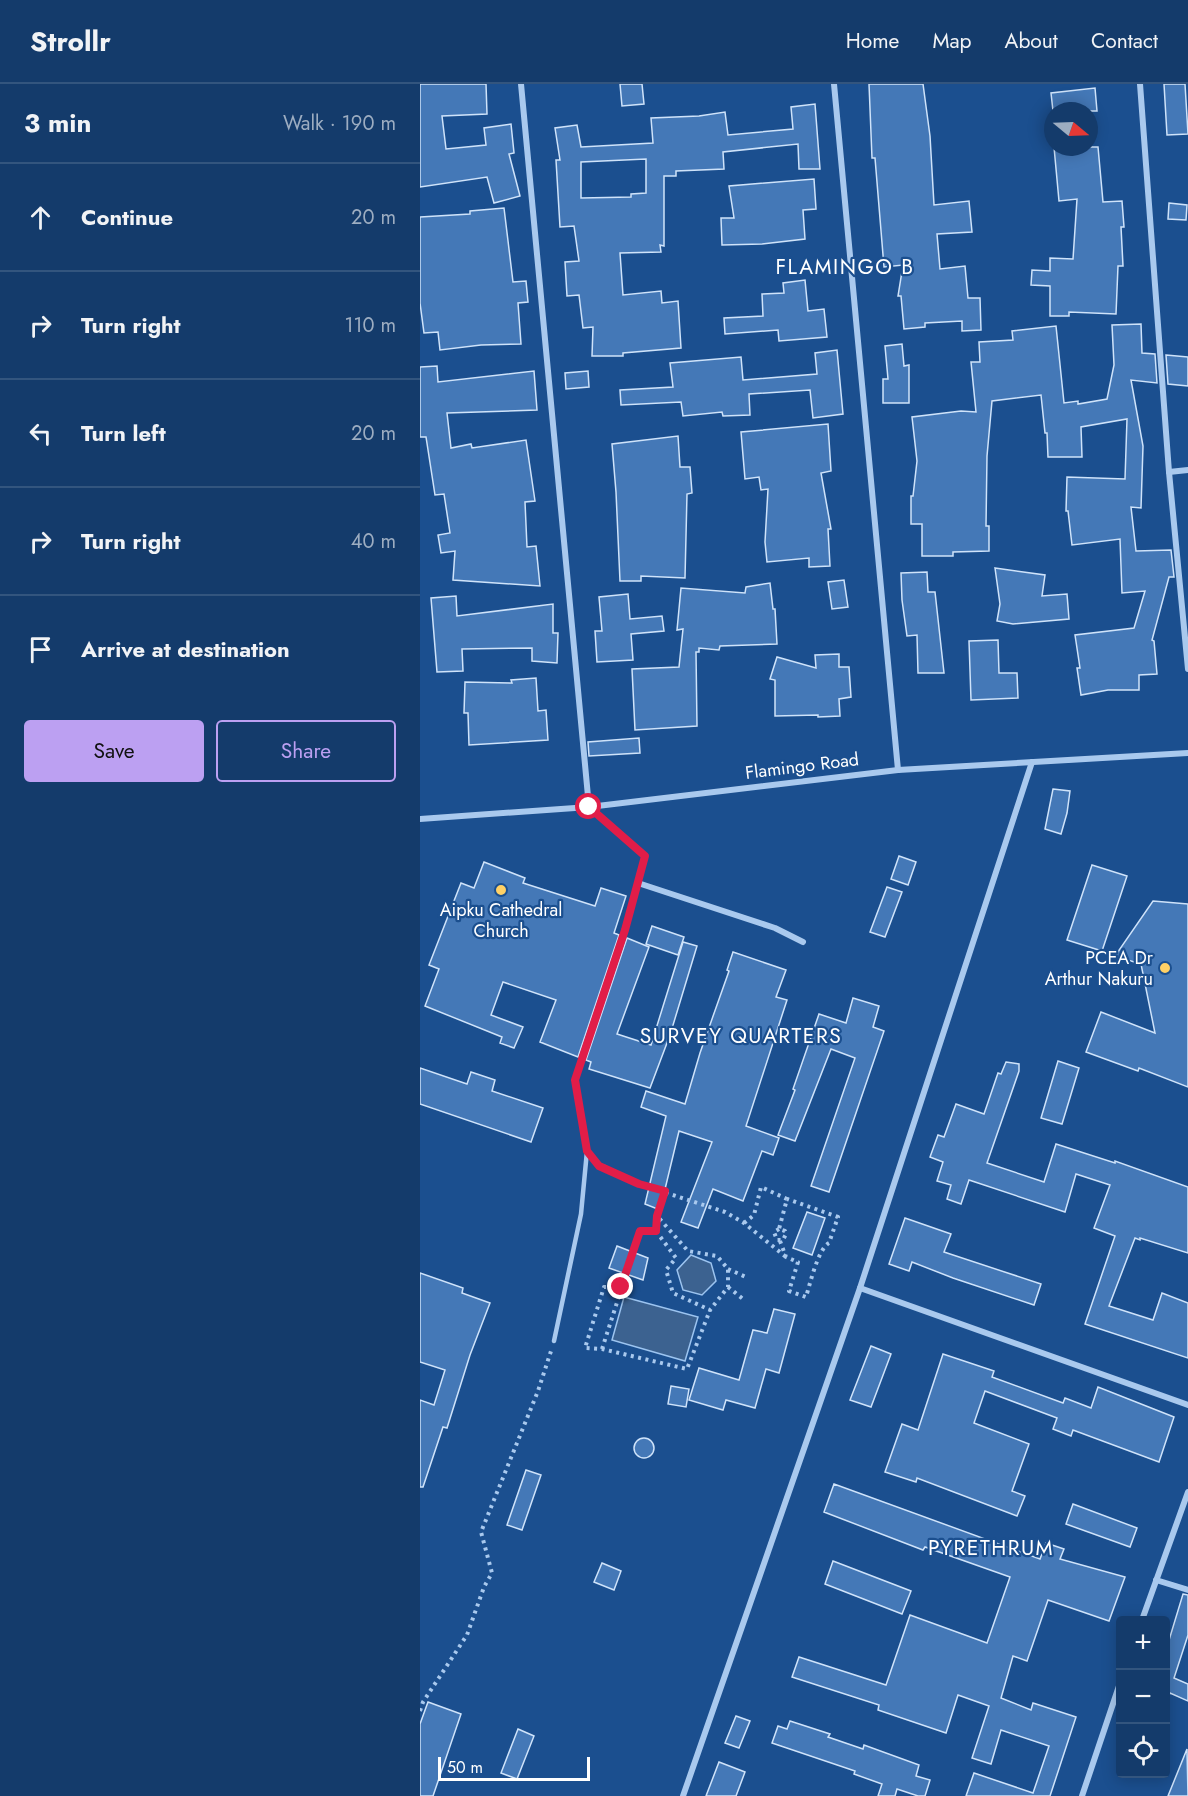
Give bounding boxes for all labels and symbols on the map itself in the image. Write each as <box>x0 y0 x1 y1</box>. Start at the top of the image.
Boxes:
north arrow <box>1044 102 1098 156</box>
district label: FLAMINGO B <box>776 252 914 282</box>
street label: Flamingo Road <box>744 746 860 786</box>
route start <box>575 793 601 819</box>
marker: Aipku Cathedral Church <box>494 883 508 897</box>
place label: Aipku Cathedral Church <box>440 897 562 944</box>
place label: PCEA Dr Arthur Nakuru <box>1045 945 1154 992</box>
marker: PCEA Dr Arthur Nakuru <box>1158 961 1172 975</box>
district label: SURVEY QUARTERS <box>640 1021 842 1051</box>
route end <box>607 1273 633 1299</box>
district label: PYRETHRUM <box>928 1533 1054 1563</box>
scale bar <box>438 1754 590 1782</box>

